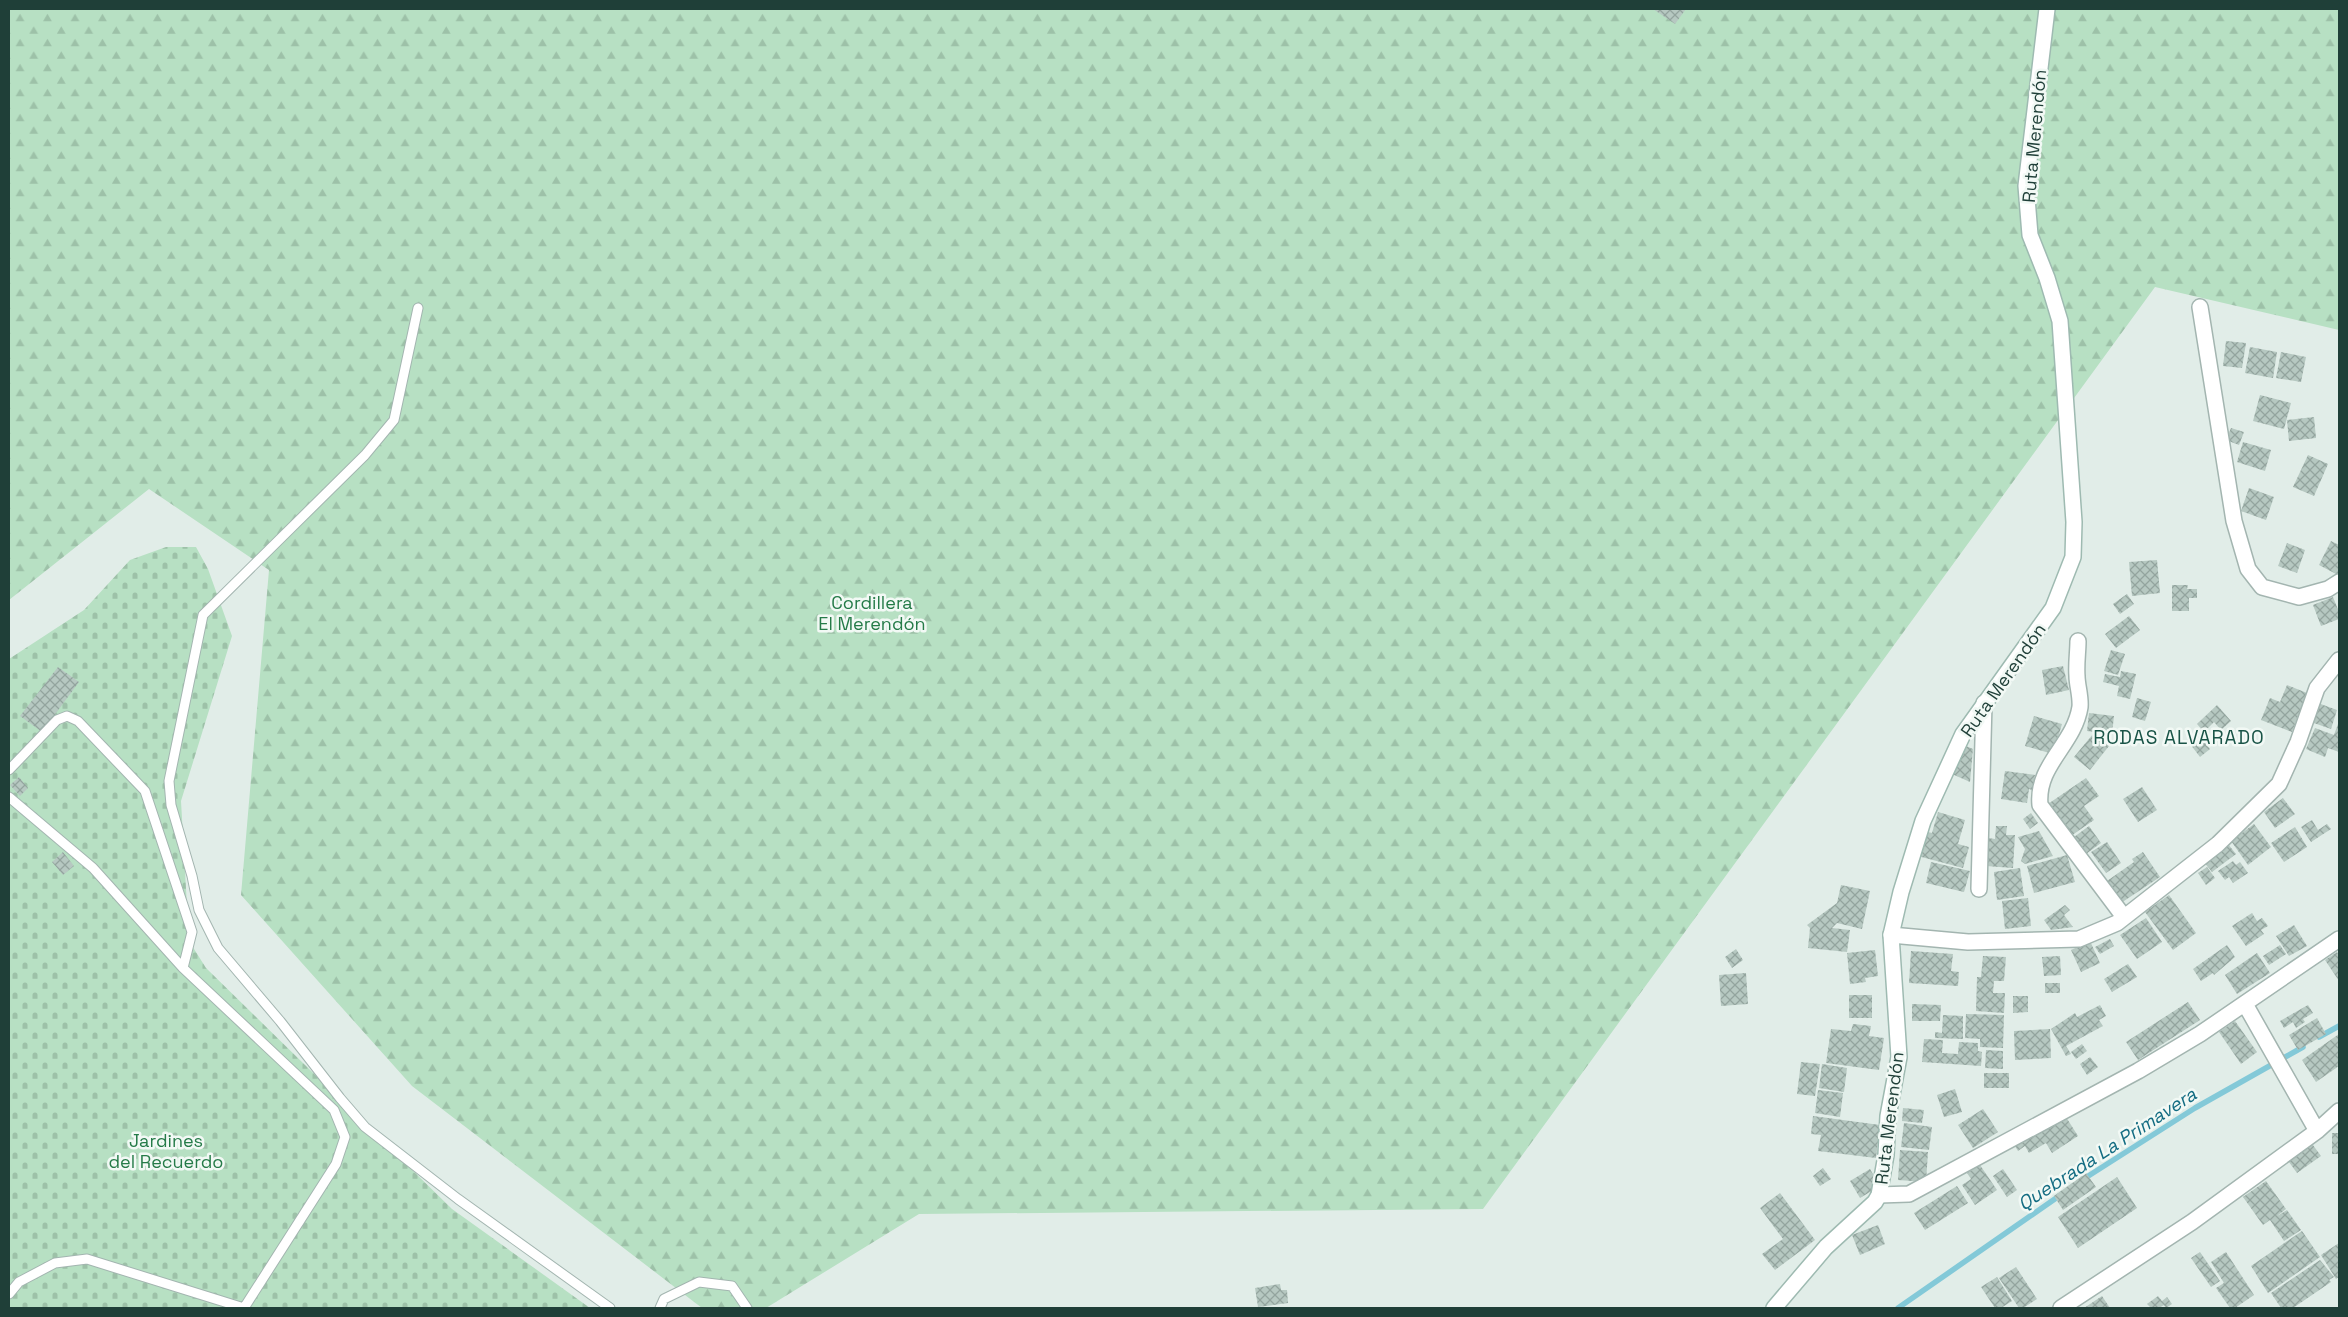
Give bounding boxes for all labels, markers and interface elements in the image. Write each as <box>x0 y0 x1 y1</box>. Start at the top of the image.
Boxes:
street label: Ruta Merendón <box>2017 68 2051 204</box>
park label: Cordillera El Merendón <box>818 591 926 635</box>
street label: Ruta Merendón <box>1955 619 2051 741</box>
district label: RODAS ALVARADO <box>2093 725 2265 750</box>
street label: Ruta Merendón <box>1869 1050 1909 1186</box>
water label: Quebrada La Primavera <box>2013 1082 2201 1216</box>
park label: Jardines del Recuerdo <box>109 1129 223 1173</box>

